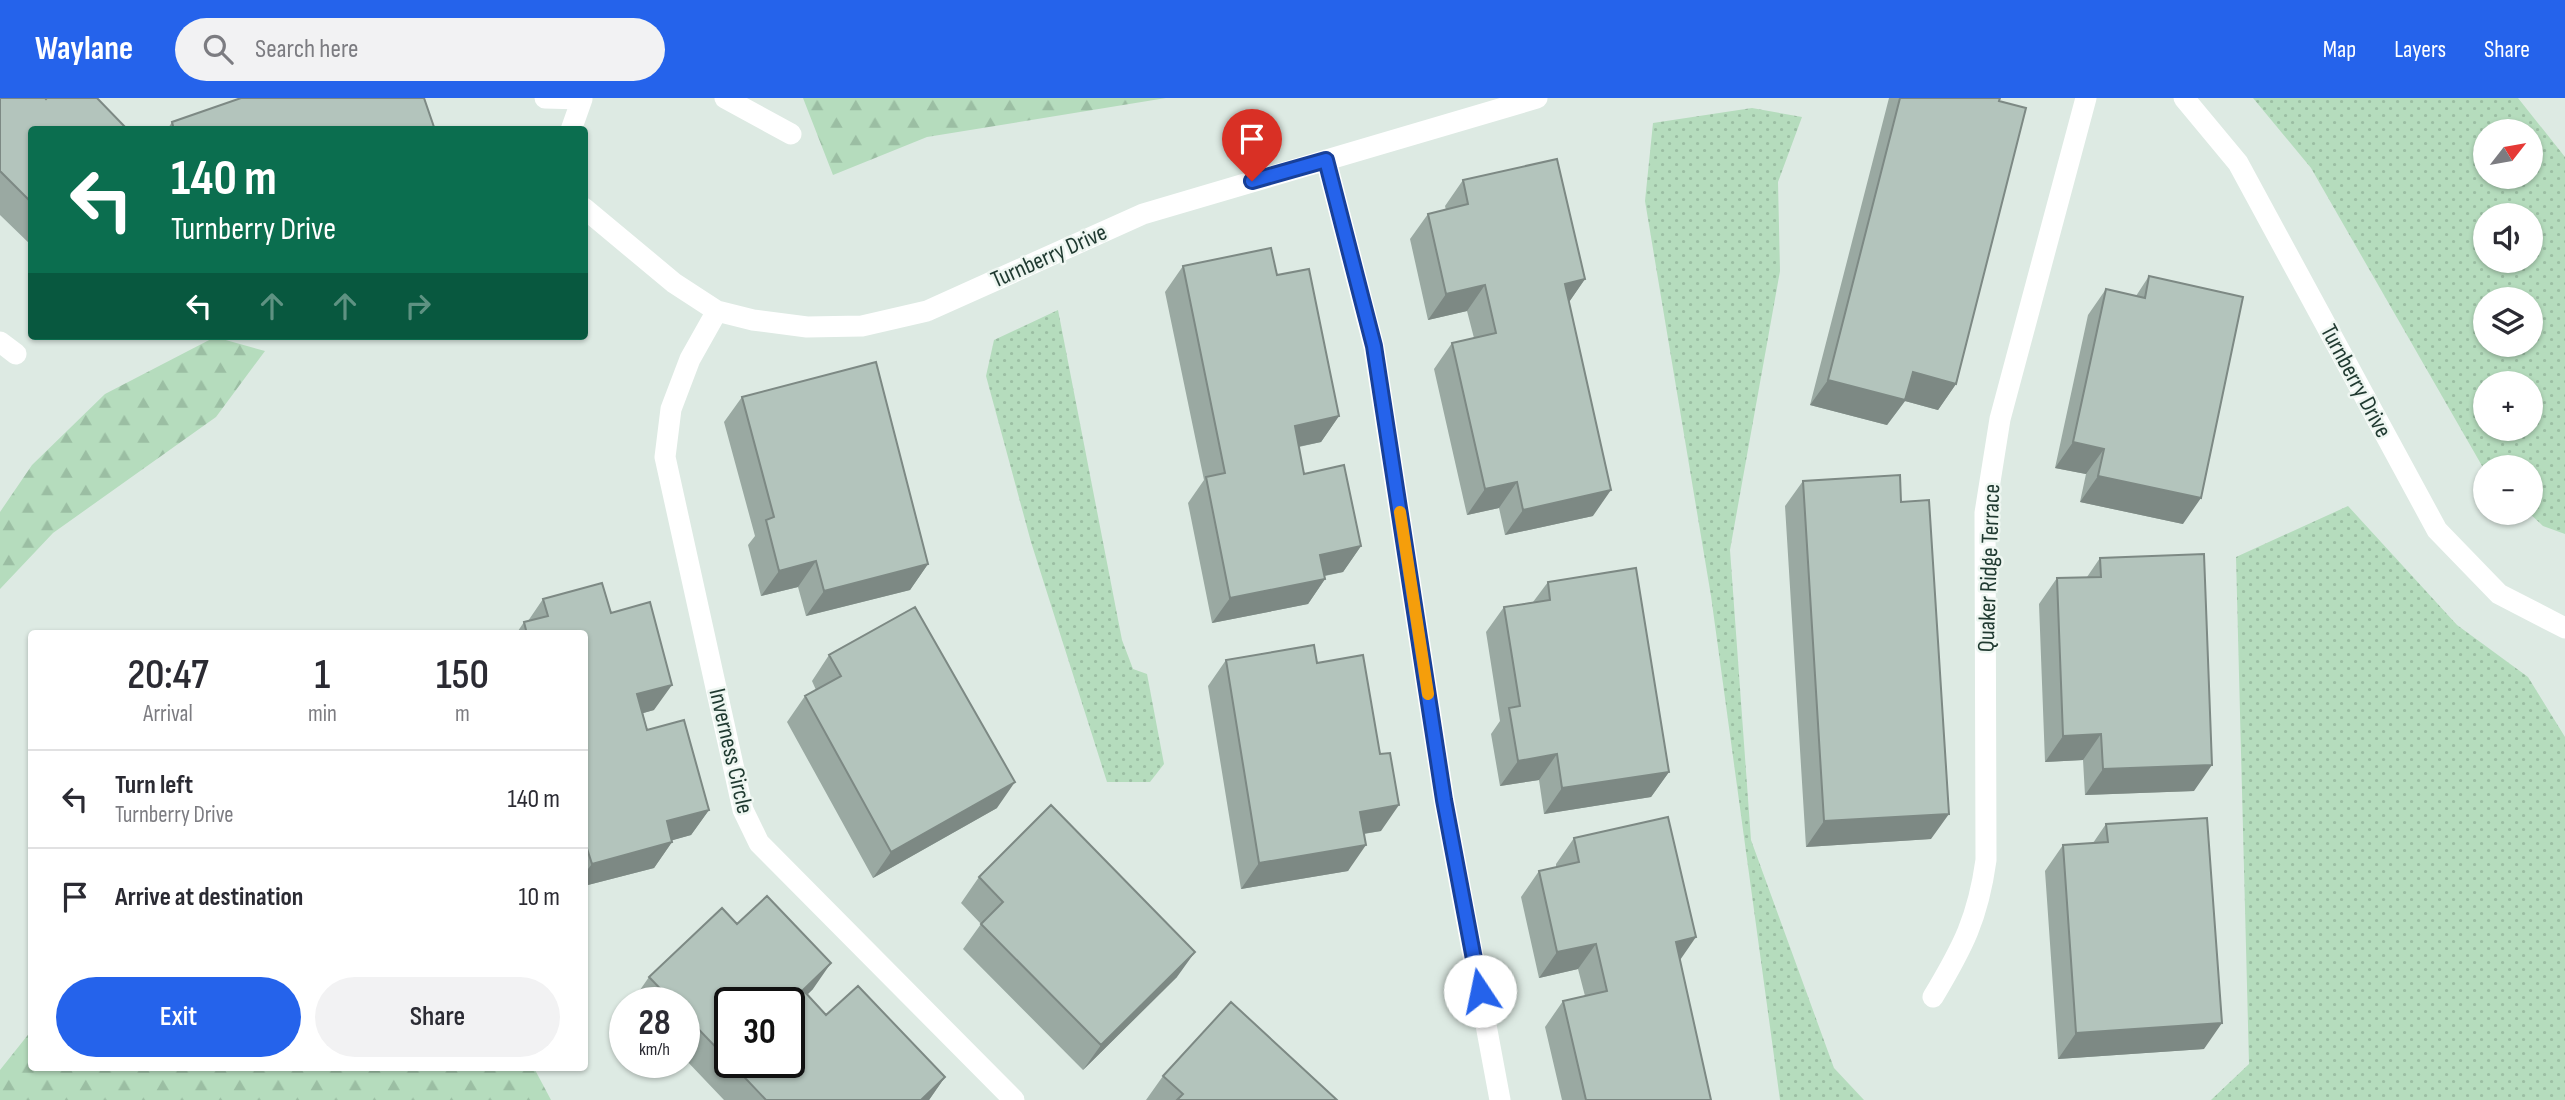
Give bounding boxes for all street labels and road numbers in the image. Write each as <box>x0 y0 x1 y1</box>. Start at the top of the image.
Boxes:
street label: Turnberry Drive <box>987 218 1111 294</box>
street label: Turnberry Drive <box>2314 320 2398 442</box>
street label: Quaker Ridge Terrace <box>1972 483 2006 653</box>
street label: Inverness Circle <box>703 686 759 816</box>

